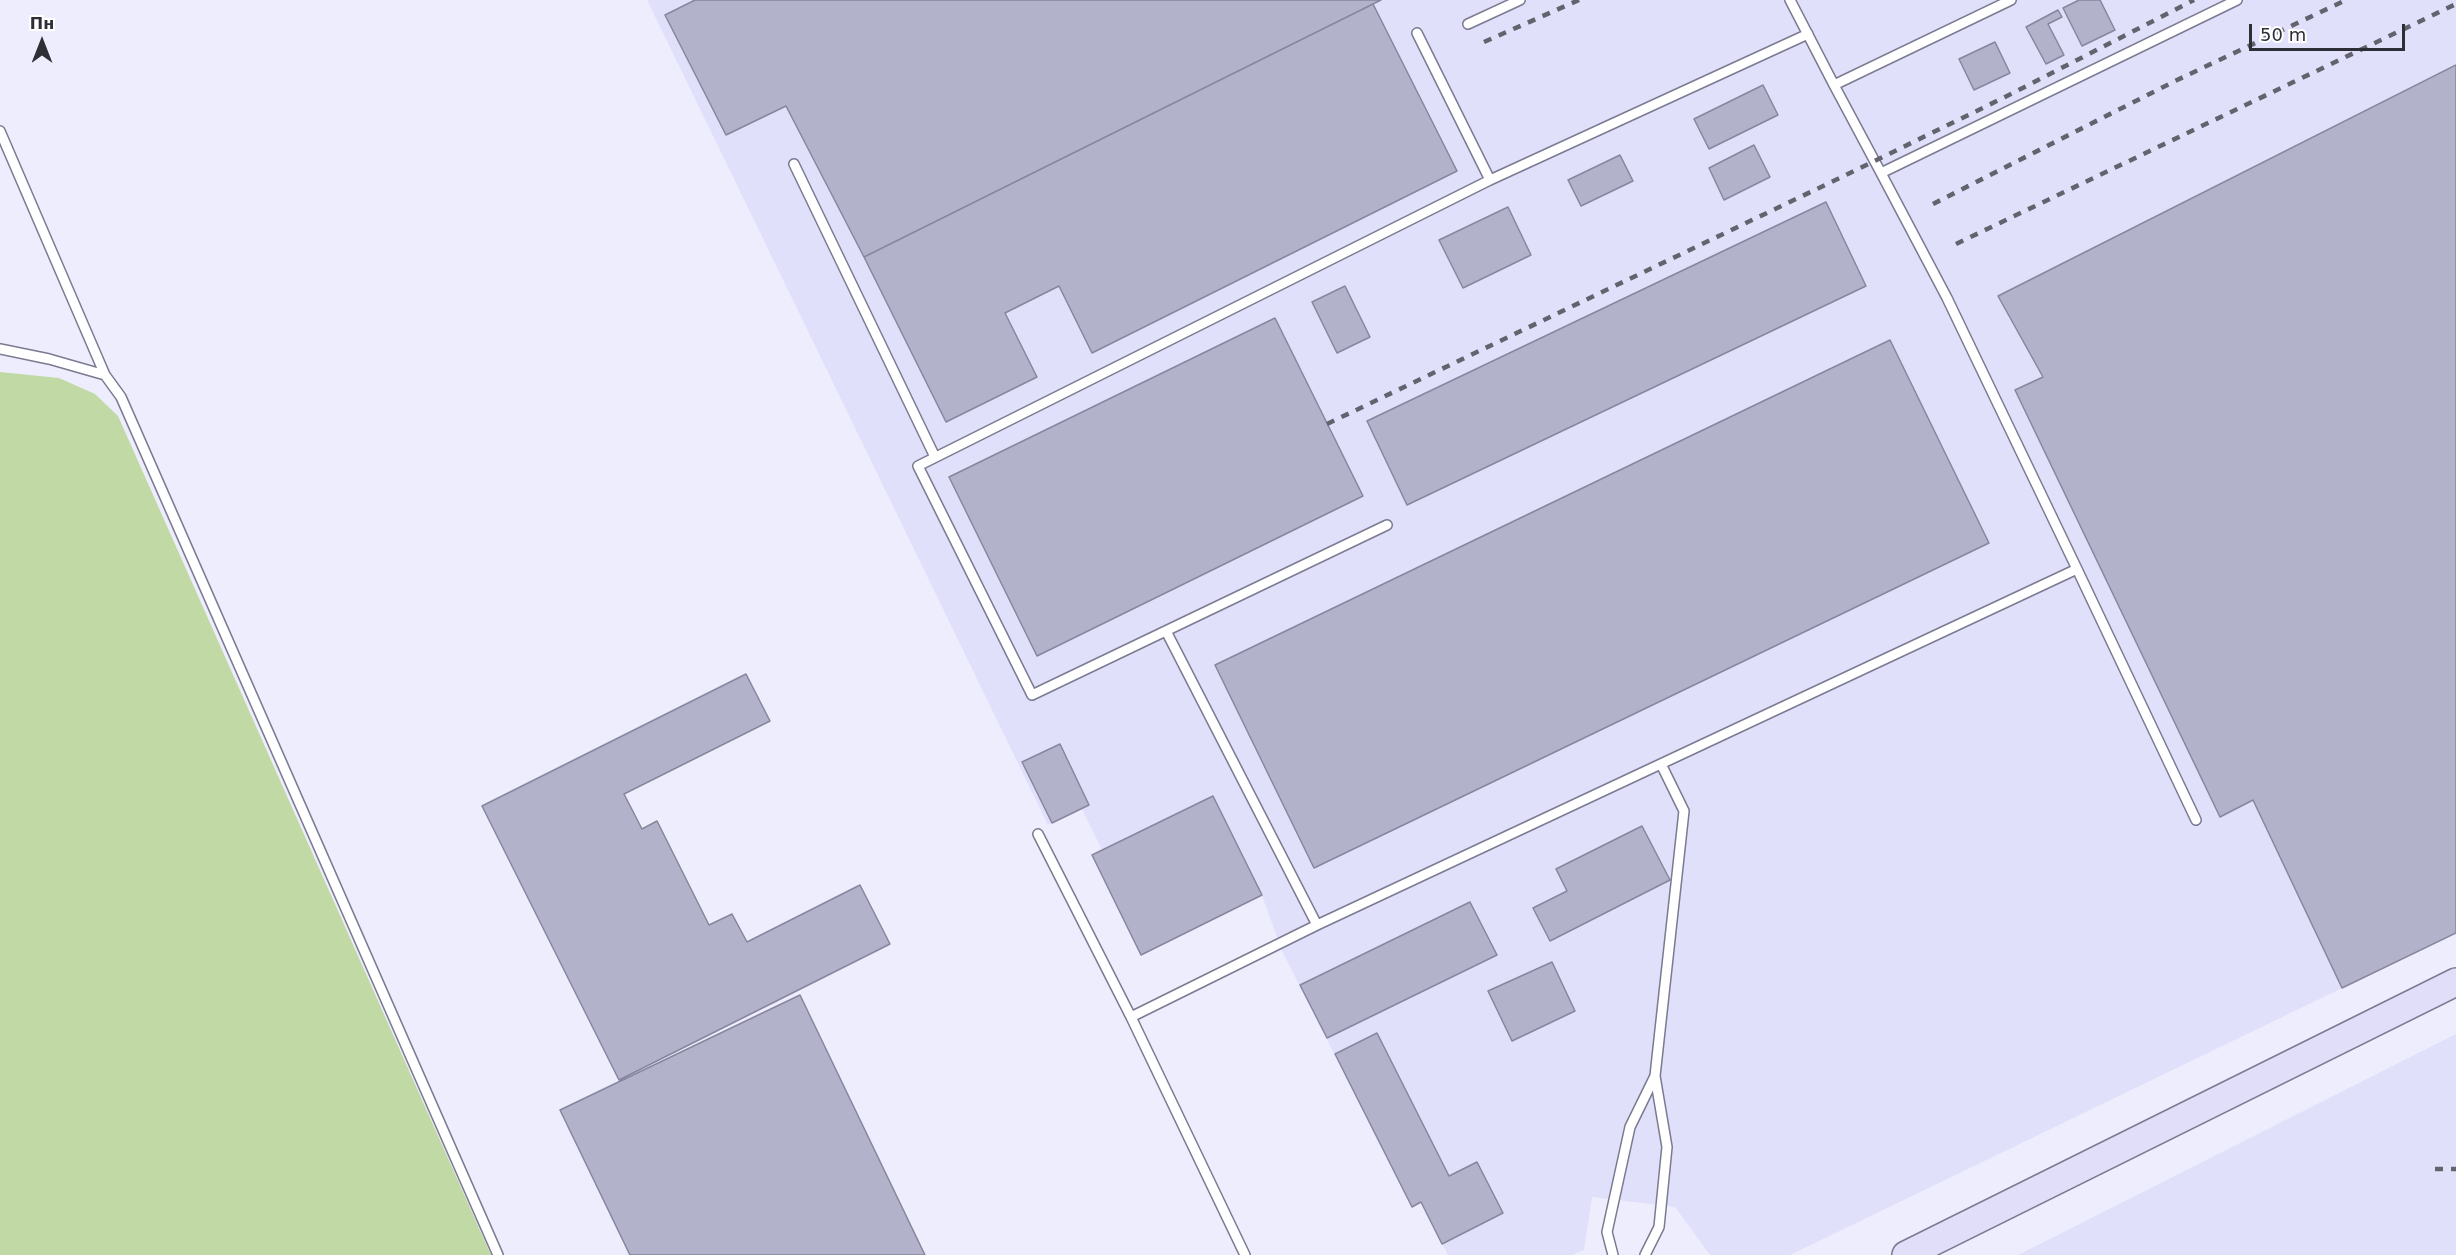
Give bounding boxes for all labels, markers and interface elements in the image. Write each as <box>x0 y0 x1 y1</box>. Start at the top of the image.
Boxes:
north arrow <box>12 12 72 72</box>
scale bar <box>2252 12 2408 50</box>
text: Пн <box>30 14 54 33</box>
text: 50 m <box>2260 24 2306 45</box>

